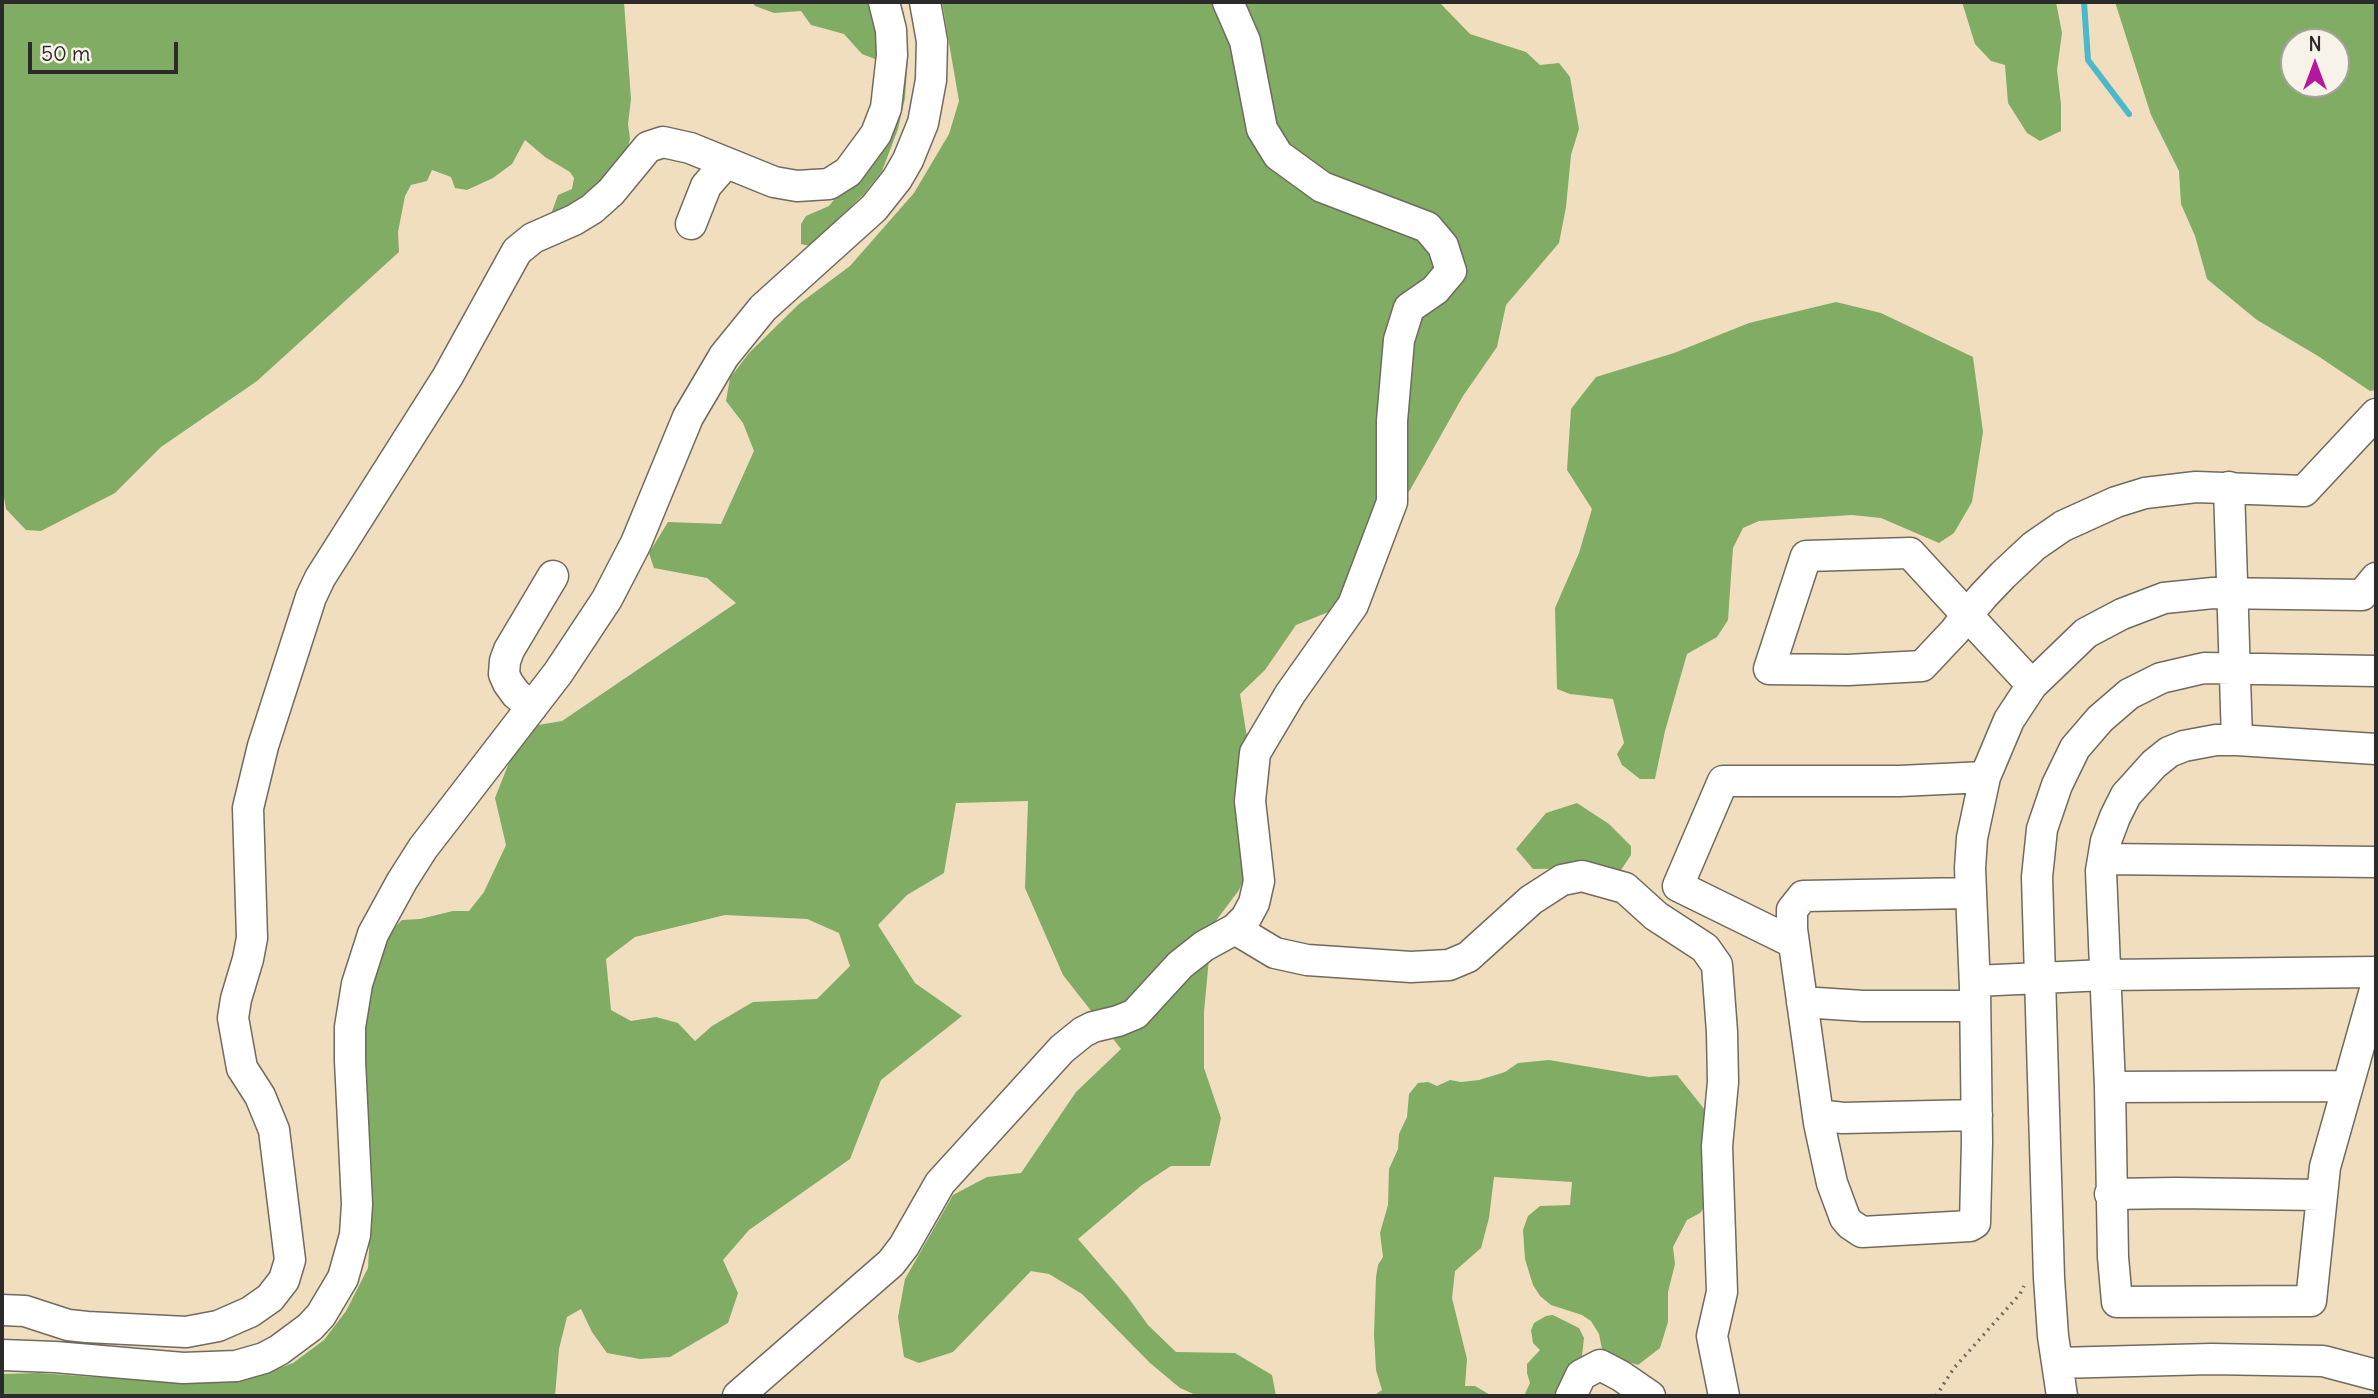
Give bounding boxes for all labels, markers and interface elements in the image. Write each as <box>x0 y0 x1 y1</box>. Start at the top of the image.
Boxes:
scale bar <box>32 28 182 72</box>
north arrow <box>2280 28 2350 98</box>
text: N <box>2308 32 2322 56</box>
text: 50 m <box>41 40 90 67</box>

